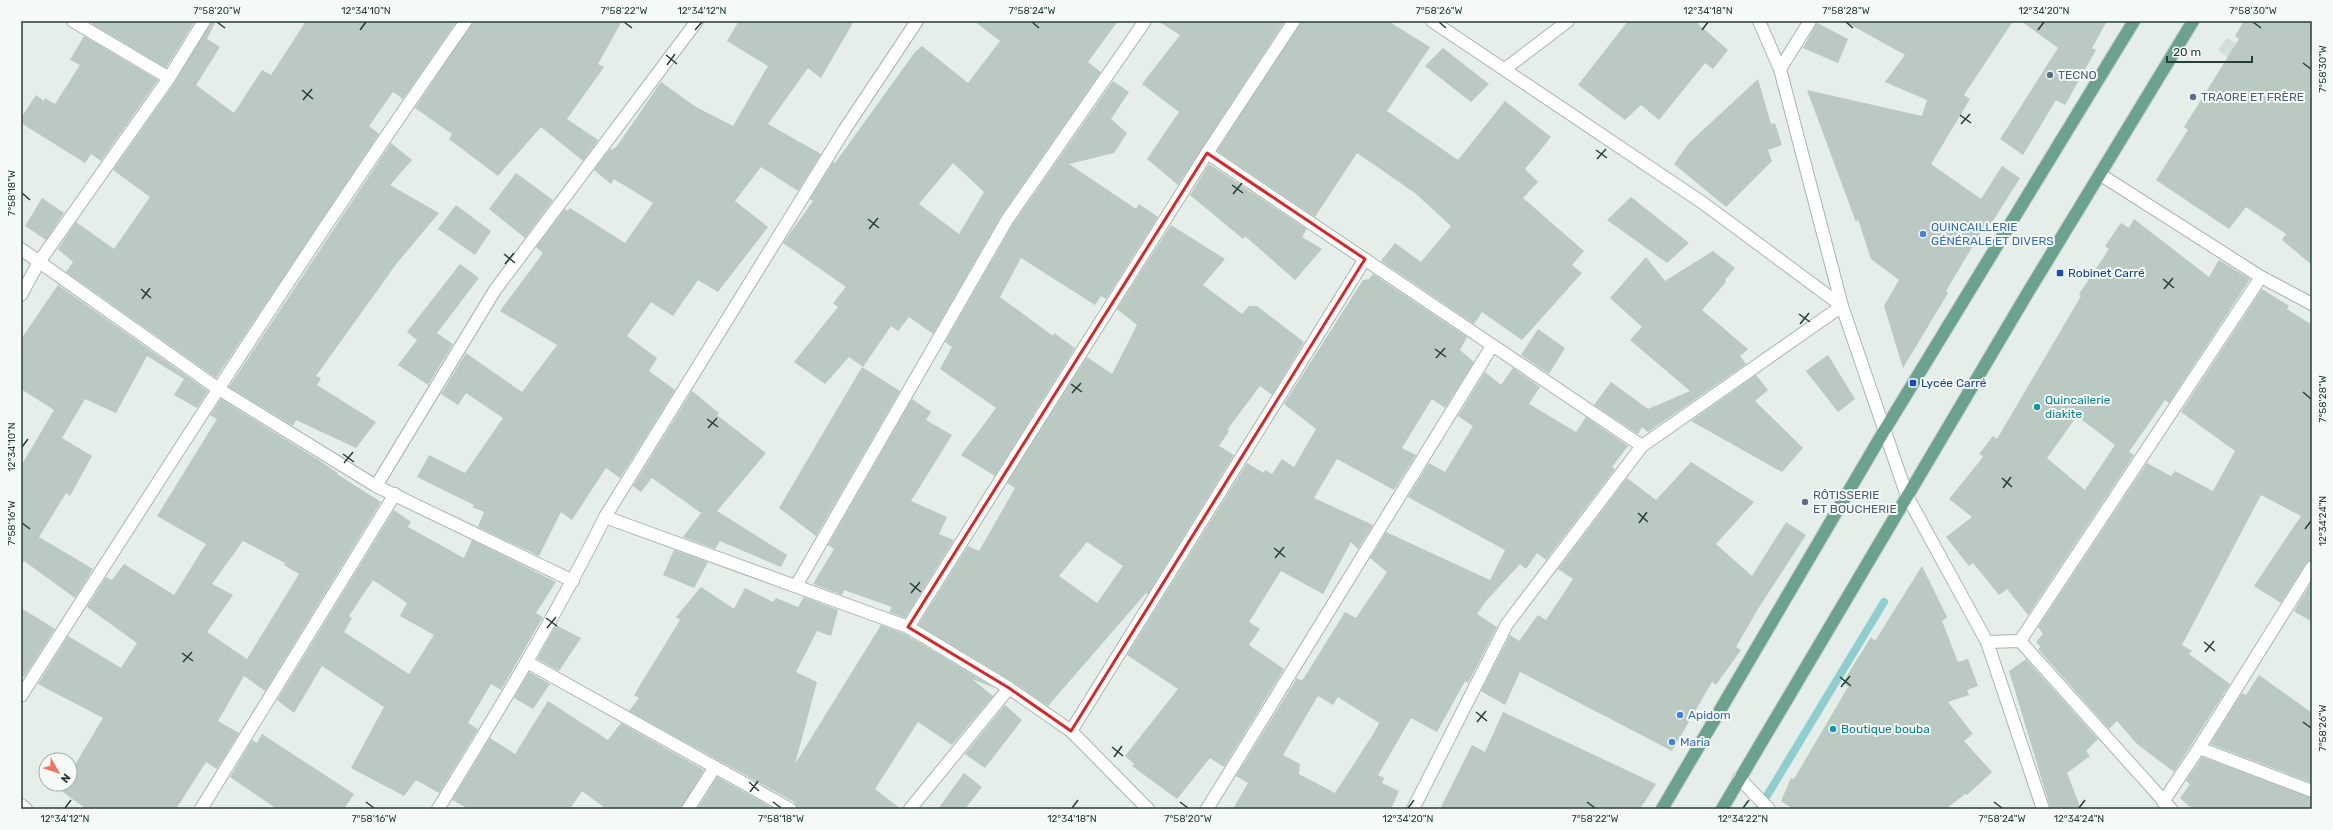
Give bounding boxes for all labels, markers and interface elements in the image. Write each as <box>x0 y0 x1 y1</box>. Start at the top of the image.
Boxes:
text: 7°58'20"W <box>193 5 241 17</box>
text: 12°34'10"N <box>341 5 391 17</box>
text: 7°58'22"W <box>601 5 647 17</box>
text: 12°34'12"N <box>677 5 727 17</box>
text: 7°58'24"W <box>1009 5 1056 17</box>
text: 7°58'26"W <box>1416 5 1462 17</box>
text: 12°34'18"N <box>1683 5 1733 17</box>
text: 7°58'28"W <box>1822 5 1870 17</box>
text: 12°34'20"N <box>2018 5 2070 17</box>
text: 7°58'30"W <box>2229 5 2277 17</box>
scale bar <box>2167 38 2252 64</box>
text: 20 m <box>2173 45 2201 59</box>
text: 7°58'30"W <box>2317 45 2329 93</box>
place label: TECNO <box>2058 68 2097 82</box>
marker: TECNO <box>2045 70 2055 80</box>
place label: TRAORE ET FRÈRE <box>2201 90 2304 104</box>
marker: TRAORE ET FRÈRE <box>2188 92 2198 102</box>
text: 7°58'18"W <box>6 170 18 216</box>
place label: QUINCAILLERIE GÉNÉRALE ET DIVERS <box>1931 220 2054 248</box>
marker: QUINCAILLERIE GÉNÉRALE ET DIVERS <box>1918 229 1928 239</box>
place label: Robinet Carré <box>2068 266 2145 280</box>
marker: Robinet Carré <box>2055 268 2065 278</box>
text: 7°58'28"W <box>2317 375 2329 423</box>
place label: Lycée Carré <box>1921 376 1987 390</box>
marker: Lycée Carré <box>1908 378 1918 388</box>
place label: Quincailerie diakite <box>2045 393 2111 421</box>
marker: Quincailerie diakite <box>2032 402 2042 412</box>
text: 12°34'10"N <box>6 422 18 472</box>
place label: RÔTISSERIE ET BOUCHERIE <box>1813 488 1897 516</box>
text: 12°34'24"N <box>2317 496 2329 546</box>
marker: RÔTISSERIE ET BOUCHERIE <box>1800 497 1810 507</box>
text: 7°58'16"W <box>6 500 18 546</box>
text: 7°58'26"W <box>2317 705 2329 751</box>
place label: Apidom <box>1688 708 1731 722</box>
marker: Apidom <box>1675 710 1685 720</box>
place label: Boutique bouba <box>1841 722 1930 736</box>
marker: Boutique bouba <box>1828 724 1838 734</box>
place label: Maria <box>1680 735 1710 749</box>
marker: Maria <box>1667 737 1677 747</box>
north arrow <box>38 752 78 792</box>
text: N <box>58 771 73 785</box>
text: 12°34'12"N <box>40 813 90 825</box>
text: 7°58'16"W <box>351 813 397 825</box>
text: 7°58'18"W <box>758 813 804 825</box>
text: 12°34'18"N <box>1047 813 1097 825</box>
text: 7°58'20"W <box>1164 813 1212 825</box>
text: 12°34'20"N <box>1382 813 1434 825</box>
text: 7°58'22"W <box>1572 813 1618 825</box>
text: 12°34'22"N <box>1718 813 1768 825</box>
text: 7°58'24"W <box>1979 813 2026 825</box>
text: 12°34'24"N <box>2054 813 2104 825</box>

